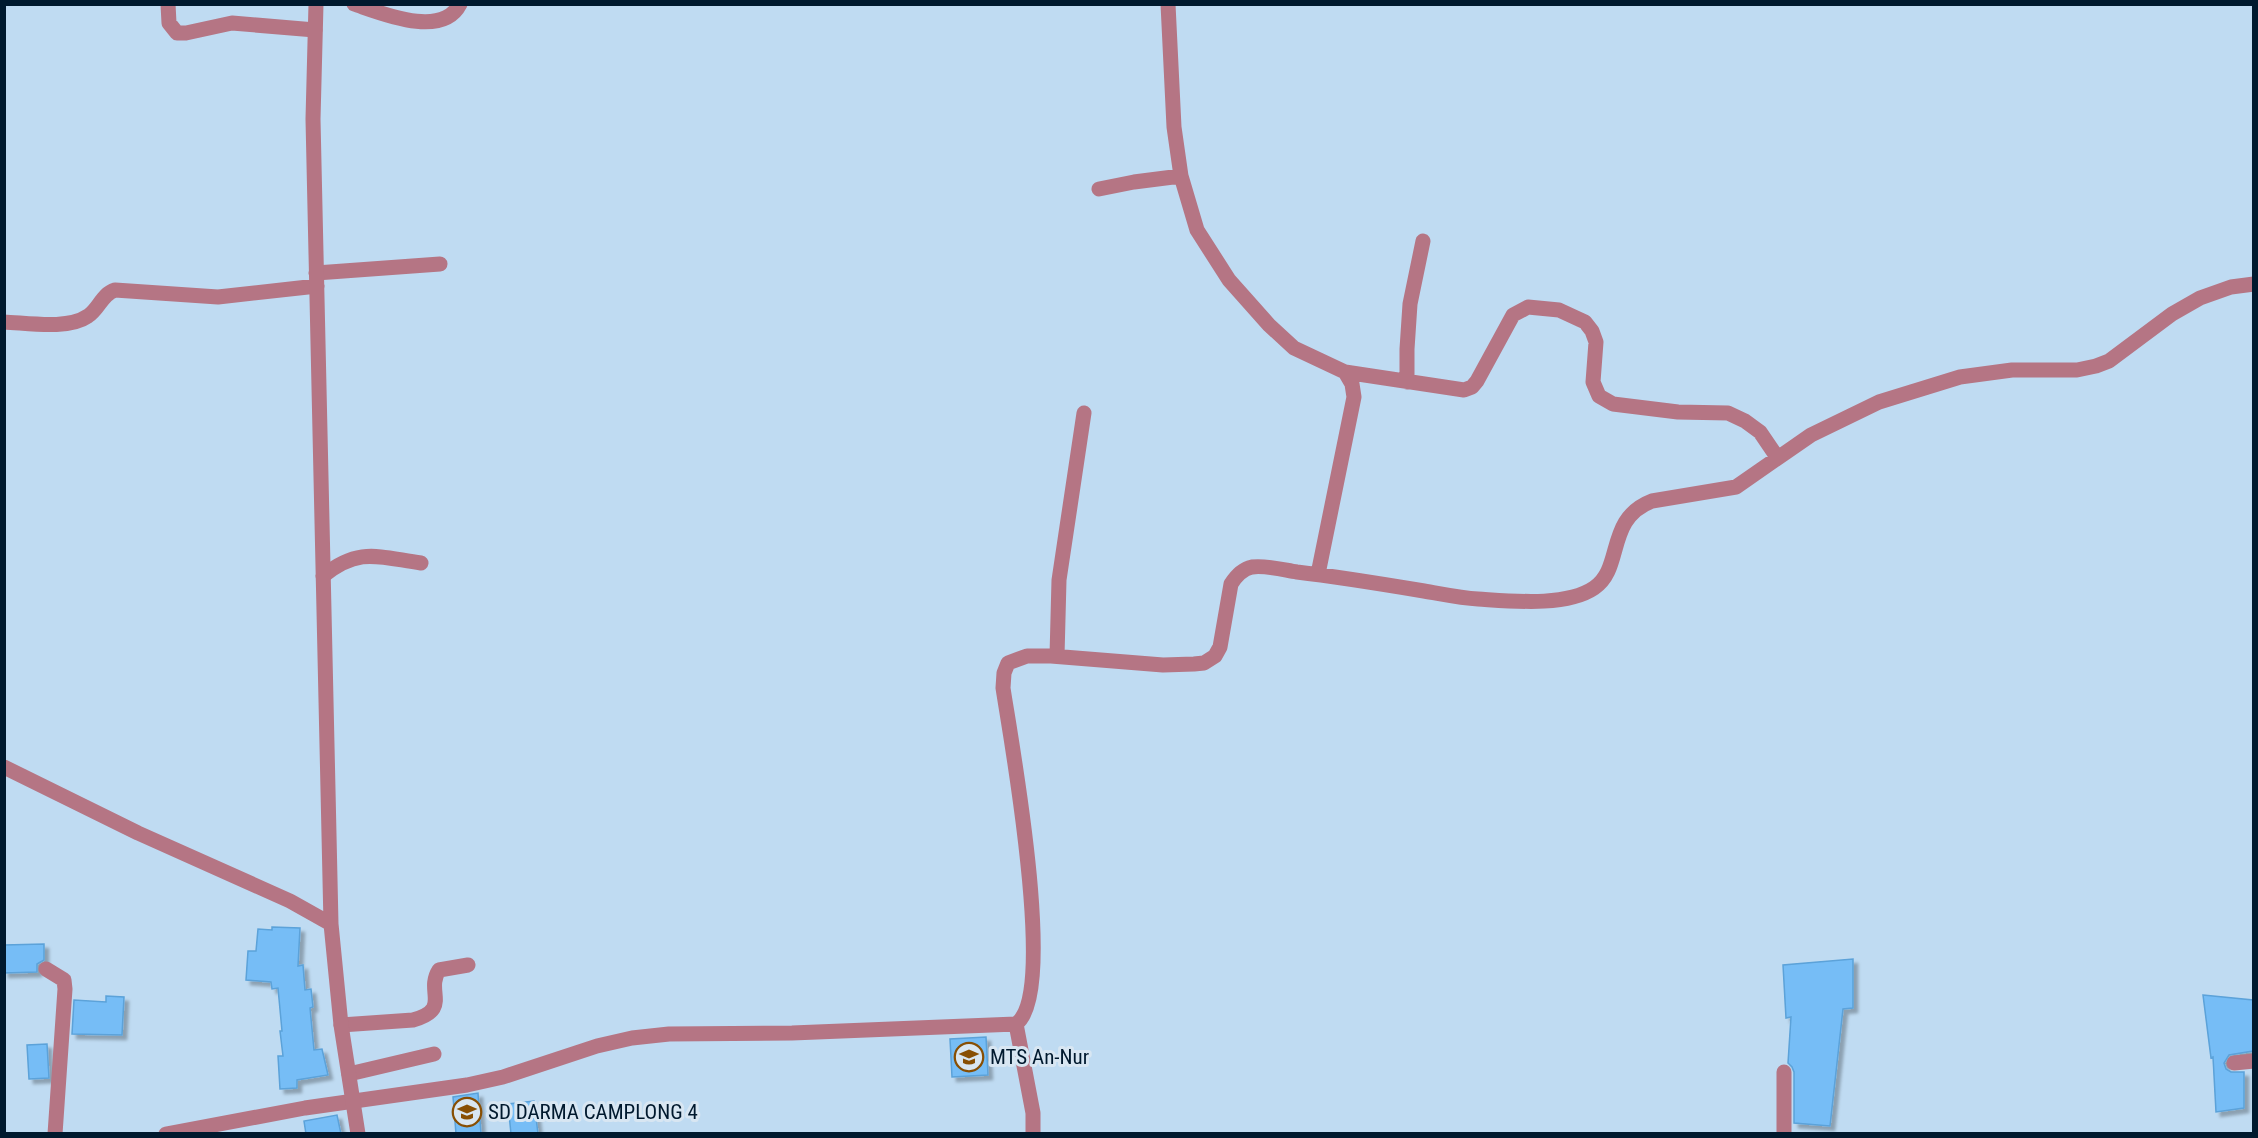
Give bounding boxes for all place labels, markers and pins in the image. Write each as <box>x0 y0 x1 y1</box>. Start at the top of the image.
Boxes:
school or university icon: MTS An-Nur <box>953 1041 985 1073</box>
place label: MTS An-Nur <box>990 1045 1089 1069</box>
school or university icon: SD DARMA CAMPLONG 4 <box>451 1096 483 1128</box>
place label: SD DARMA CAMPLONG 4 <box>488 1100 698 1124</box>

